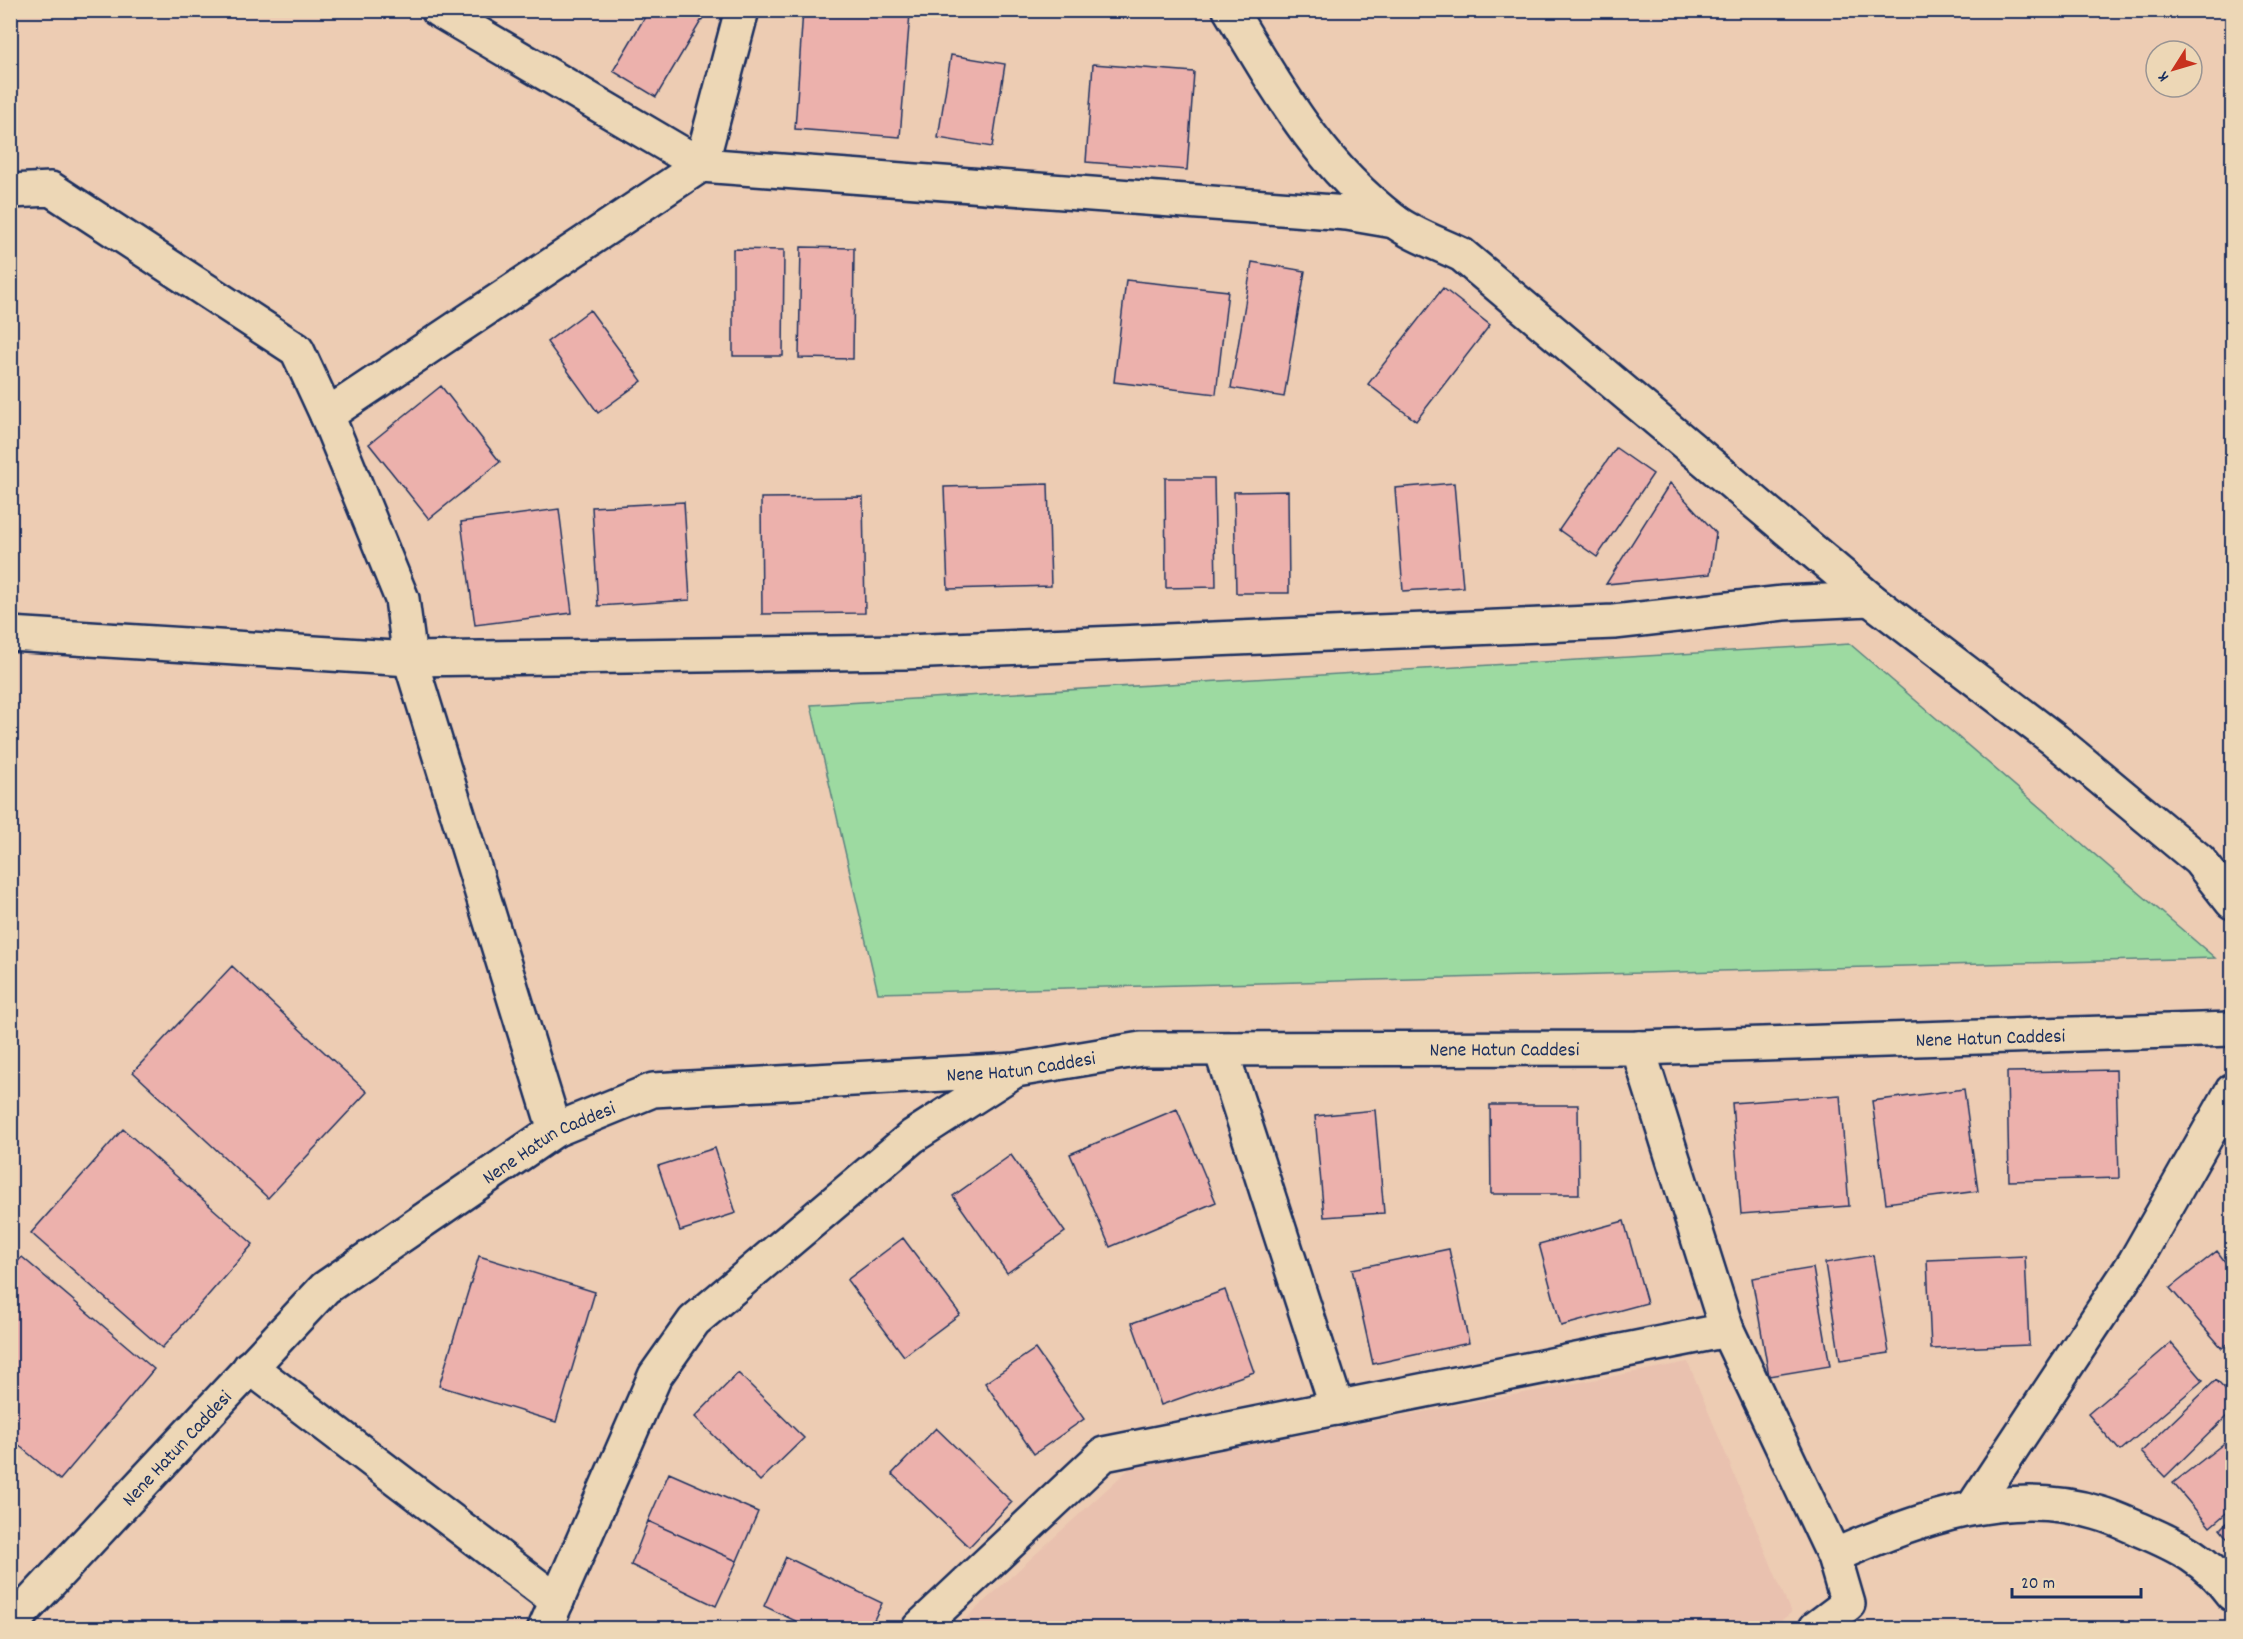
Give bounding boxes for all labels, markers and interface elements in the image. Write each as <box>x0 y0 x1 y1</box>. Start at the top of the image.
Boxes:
north arrow <box>2144 39 2204 99</box>
text: K <box>2152 66 2175 86</box>
street label: Nene Hatun Caddesi <box>1915 1023 2066 1056</box>
street label: Nene Hatun Caddesi <box>1430 1037 1580 1065</box>
street label: Nene Hatun Caddesi <box>946 1046 1098 1091</box>
street label: Nene Hatun Caddesi <box>478 1096 621 1193</box>
street label: Nene Hatun Caddesi <box>117 1385 240 1514</box>
scale bar <box>2012 1561 2141 1599</box>
text: 20 m <box>2021 1572 2055 1597</box>

